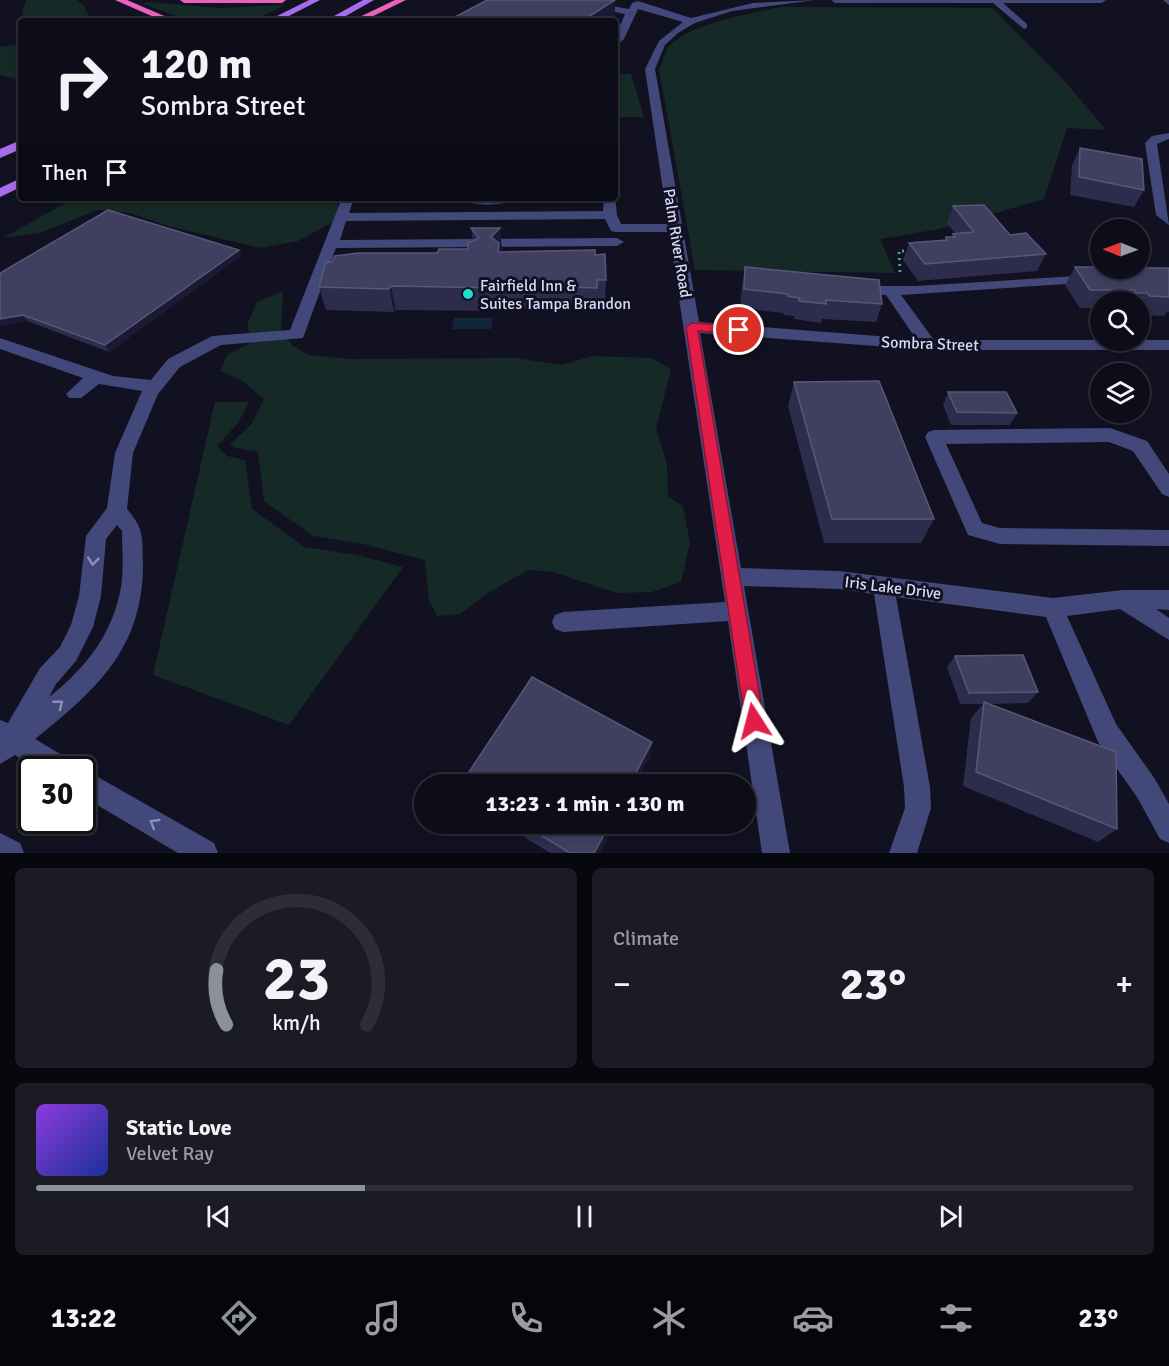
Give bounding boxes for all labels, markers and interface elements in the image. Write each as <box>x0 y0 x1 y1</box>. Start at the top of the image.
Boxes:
text: 120 m <box>141 39 252 90</box>
icon: right <box>42 42 120 120</box>
text: Sombra Street <box>141 90 306 123</box>
icon: arrive <box>100 156 133 189</box>
text: Then <box>42 159 88 186</box>
street label: Palm River Road <box>659 187 696 299</box>
north arrow <box>1090 219 1150 279</box>
map controls <box>1090 219 1150 423</box>
place label: Fairfield Inn & Suites Tampa Brandon <box>480 276 631 314</box>
marker: Fairfield Inn & Suites Tampa Brandon <box>461 287 475 301</box>
button: search <box>1090 291 1150 351</box>
pin <box>713 304 764 355</box>
icon: arrive <box>722 313 755 346</box>
street label: Sombra Street <box>881 332 979 356</box>
button: layers <box>1090 363 1150 423</box>
one-way arrow <box>87 557 100 566</box>
street label: Iris Lake Drive <box>843 572 942 604</box>
position arrow <box>722 689 786 753</box>
one-way arrow <box>52 701 63 712</box>
speed limit sign: 30 <box>18 756 96 834</box>
text: 13:23 · 1 min · 130 m <box>485 790 685 817</box>
one-way arrow <box>150 819 160 830</box>
text: Climate <box>613 926 679 951</box>
text: 23 <box>262 940 330 1017</box>
text: 23° <box>840 957 906 1012</box>
text: − <box>613 964 631 1005</box>
text: + <box>1115 964 1133 1005</box>
text: km/h <box>272 1010 320 1036</box>
text: Static Love <box>126 1114 232 1141</box>
text: Velvet Ray <box>126 1141 214 1166</box>
icon: previous <box>202 1200 235 1233</box>
icon: pause <box>568 1200 601 1233</box>
icon: next <box>934 1200 967 1233</box>
icon: directions <box>218 1297 260 1339</box>
icon: music <box>362 1297 404 1339</box>
icon: phone <box>505 1297 547 1339</box>
icon: climate <box>648 1297 690 1339</box>
icon: car <box>792 1297 834 1339</box>
icon: filters <box>935 1297 977 1339</box>
text: 13:22 <box>51 1302 117 1335</box>
text: 23° <box>1078 1302 1118 1335</box>

